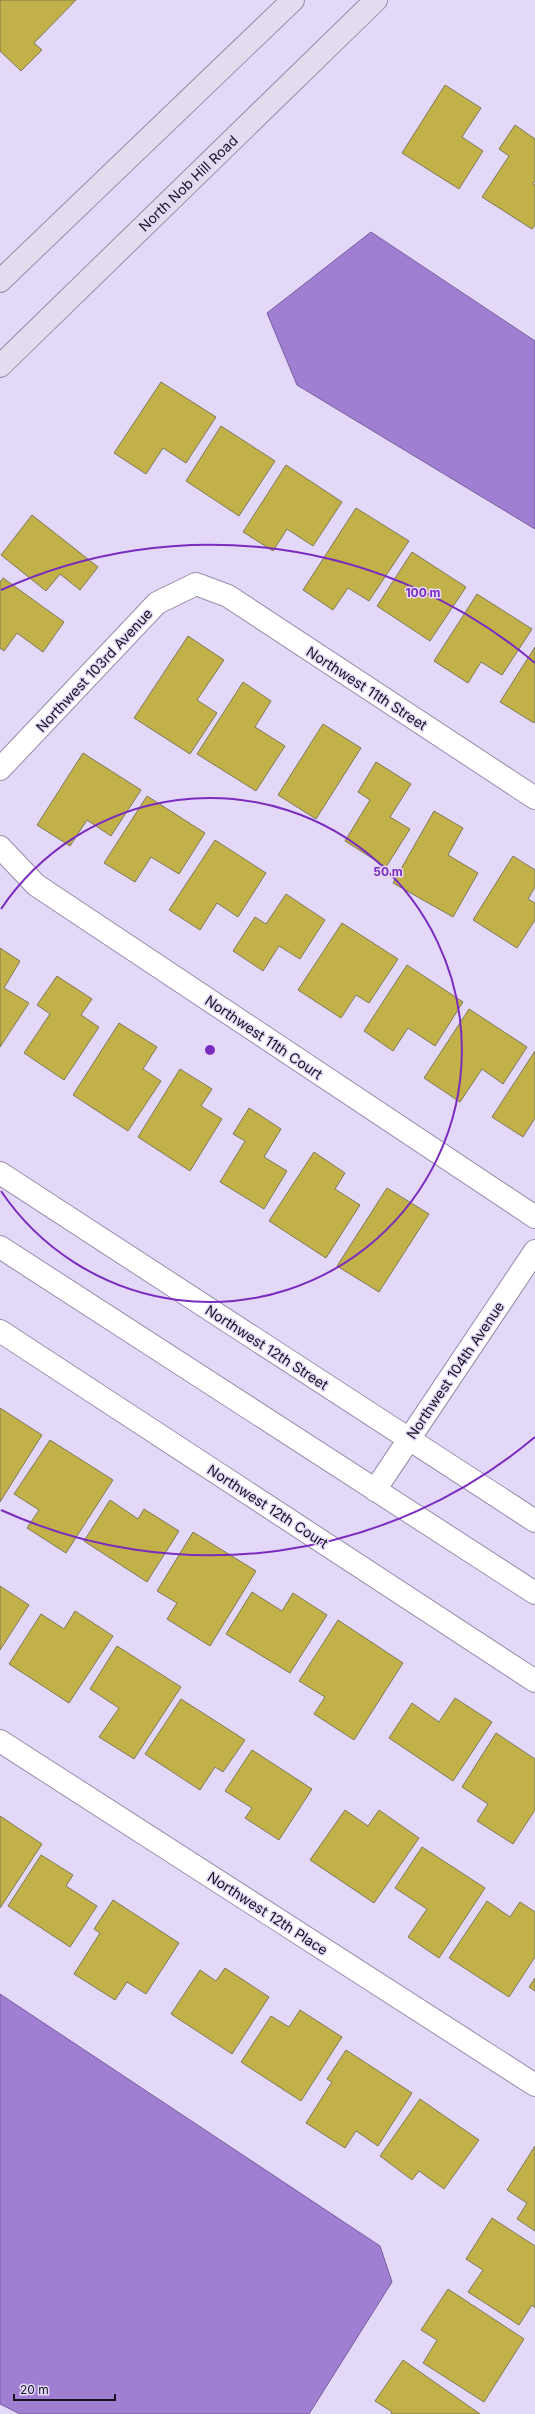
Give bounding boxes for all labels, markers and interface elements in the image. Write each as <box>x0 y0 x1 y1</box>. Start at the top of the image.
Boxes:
street label: North Nob Hill Road <box>135 131 241 235</box>
text: 100 m <box>405 585 441 600</box>
street label: Northwest 103rd Avenue <box>32 605 156 735</box>
street label: Northwest 11th Street <box>303 643 431 734</box>
text: 50 m <box>373 864 403 879</box>
street label: Northwest 11th Court <box>202 991 326 1083</box>
centre of rings <box>203 1043 217 1057</box>
street label: Northwest 104th Avenue <box>403 1298 507 1442</box>
street label: Northwest 12th Street <box>202 1301 332 1393</box>
street label: Northwest 12th Court <box>204 1461 332 1552</box>
street label: Northwest 12th Place <box>205 1868 331 1958</box>
scale bar <box>14 2376 115 2402</box>
text: 20 m <box>20 2382 49 2397</box>

